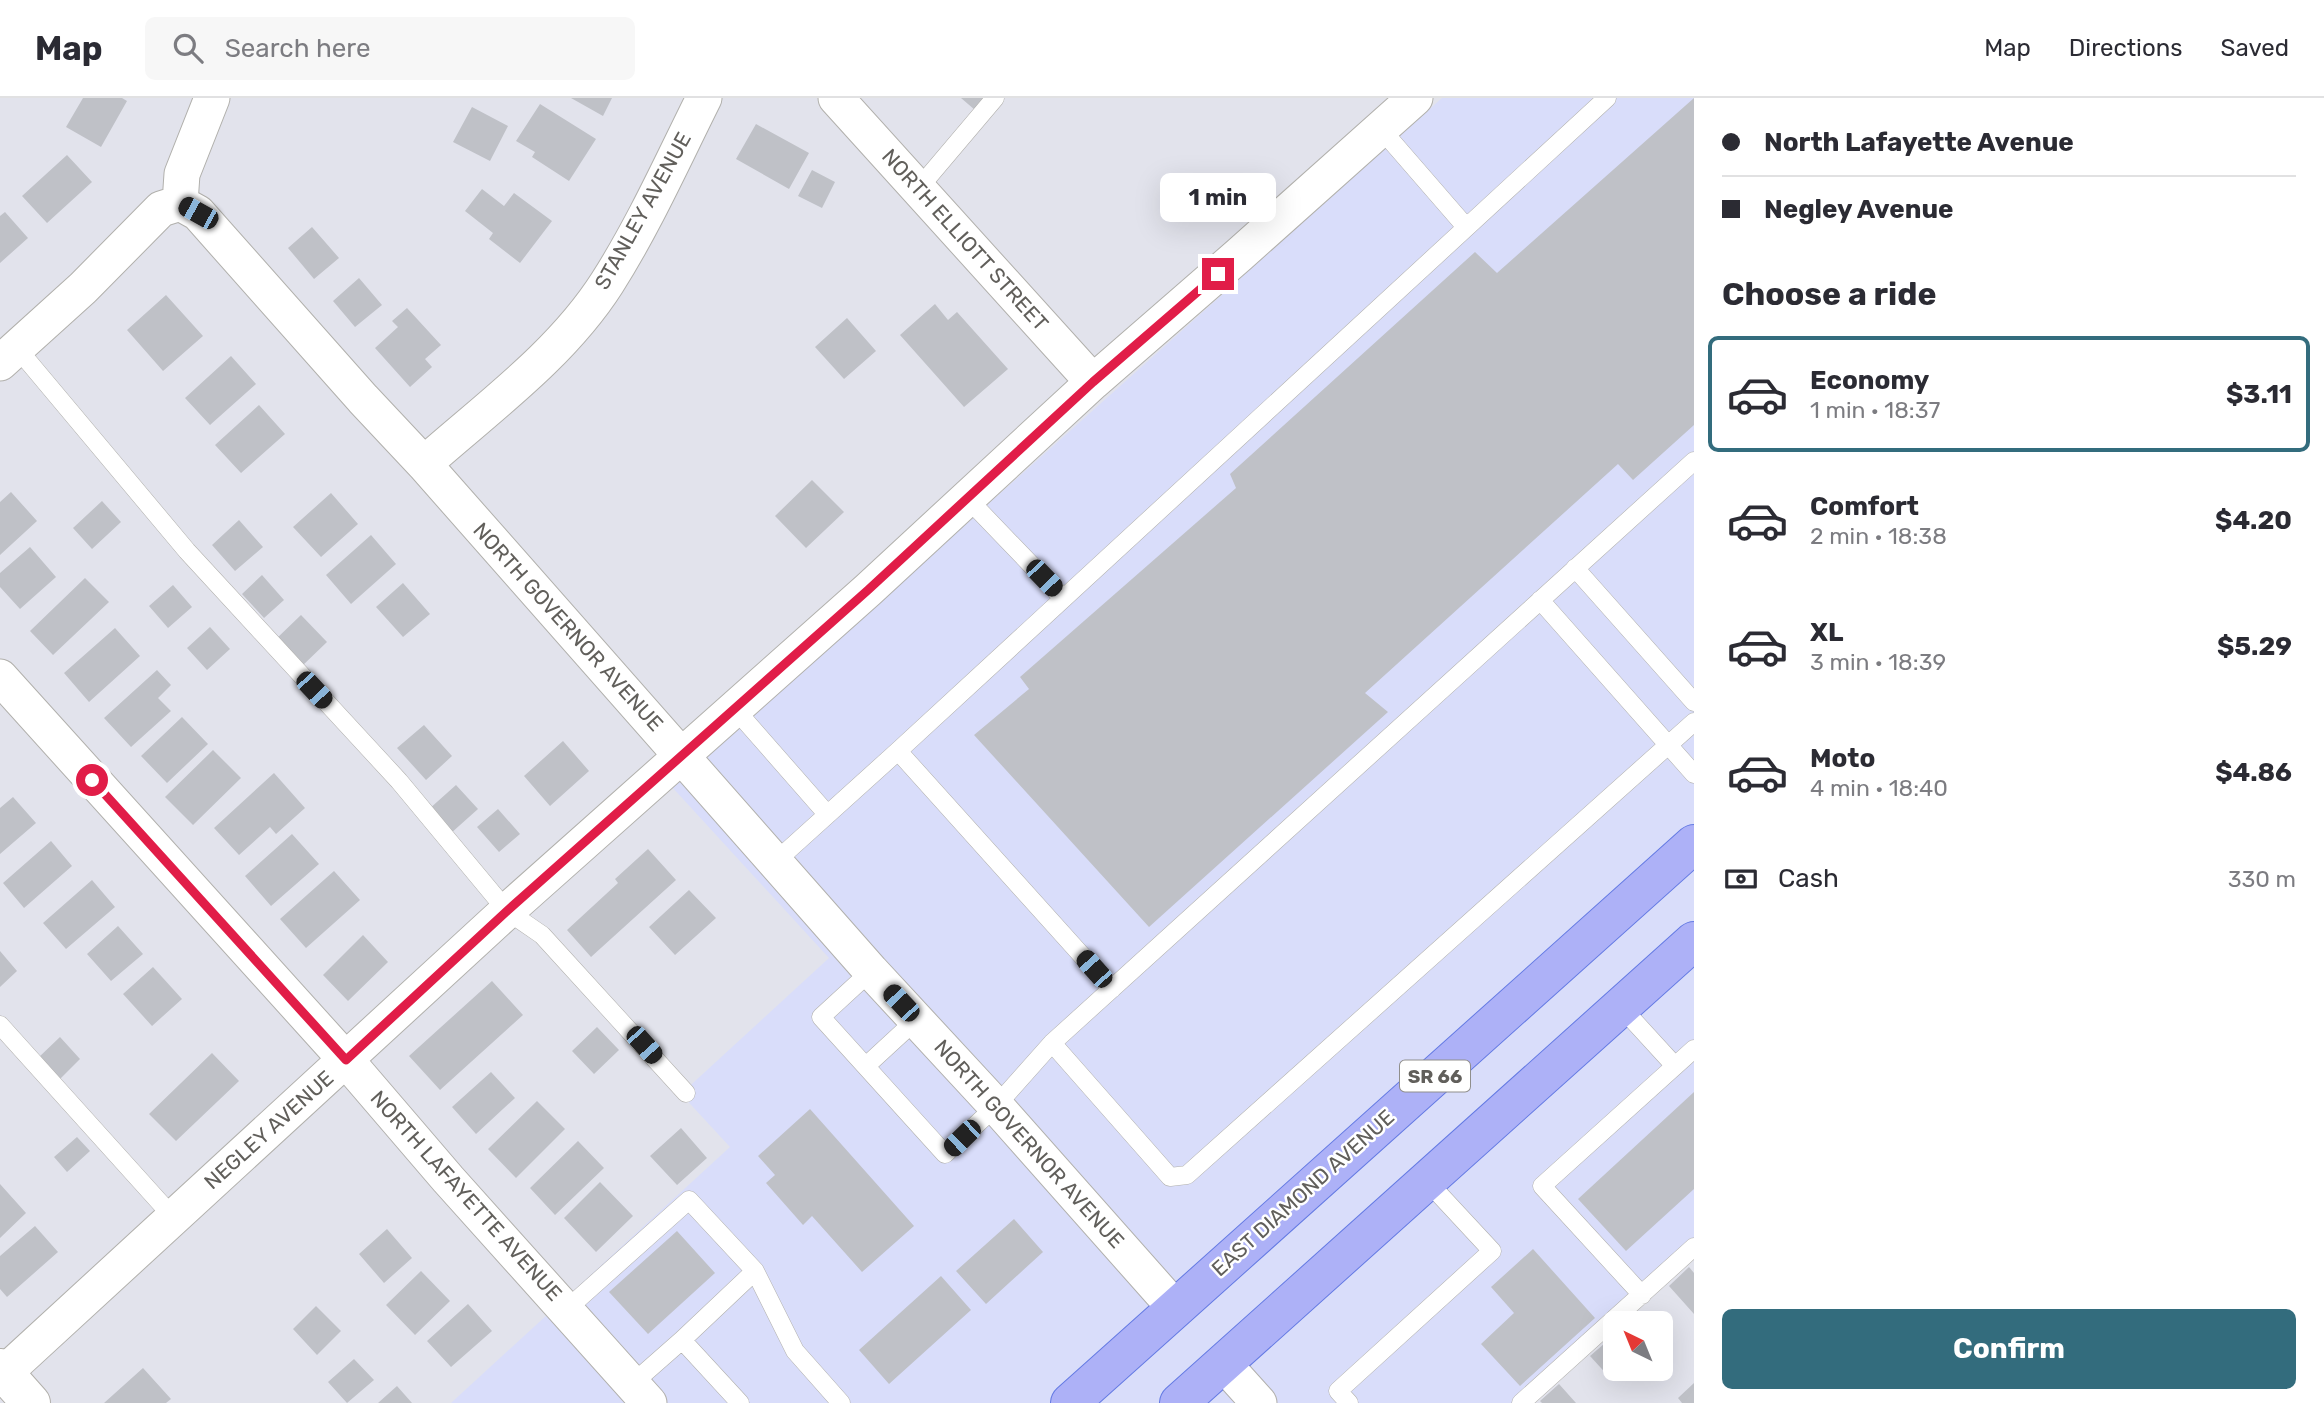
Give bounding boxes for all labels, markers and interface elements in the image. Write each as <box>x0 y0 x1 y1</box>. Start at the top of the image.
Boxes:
search box <box>145 17 635 80</box>
text: Map <box>35 29 103 68</box>
icon: search <box>169 29 207 67</box>
text: Search here <box>225 33 370 64</box>
text: Map <box>1984 34 2031 62</box>
text: Directions <box>2069 34 2182 62</box>
text: Saved <box>2220 34 2289 62</box>
text: North Lafayette Avenue <box>1764 127 2074 158</box>
street label: STANLEY AVENUE <box>589 128 696 294</box>
street label: NORTH ELLIOTT STREET <box>877 144 1054 336</box>
callout: 1 min <box>1160 172 1276 222</box>
text: 1 min <box>1189 183 1247 211</box>
car <box>175 194 222 232</box>
text: Negley Avenue <box>1764 194 1954 225</box>
route end <box>1202 258 1234 290</box>
text: Choose a ride <box>1722 275 1936 313</box>
icon: car <box>1726 363 1789 426</box>
text: Economy <box>1810 365 1929 396</box>
text: $3.11 <box>2226 379 2292 410</box>
text: 1 min · 18:37 <box>1810 396 1940 424</box>
icon: car <box>1726 489 1789 552</box>
text: Comfort <box>1810 491 1919 522</box>
text: $4.20 <box>2215 505 2292 536</box>
street label: NORTH GOVERNOR AVENUE <box>468 517 669 736</box>
text: 2 min · 18:38 <box>1810 522 1947 550</box>
car <box>1022 556 1067 600</box>
icon: car <box>1726 615 1789 678</box>
text: XL <box>1810 617 1843 648</box>
text: $5.29 <box>2217 631 2292 662</box>
text: 3 min · 18:39 <box>1810 648 1946 676</box>
car <box>292 667 337 713</box>
icon: car <box>1726 741 1789 804</box>
text: Moto <box>1810 743 1875 774</box>
text: $4.86 <box>2215 757 2292 788</box>
route start <box>76 764 108 796</box>
text: 4 min · 18:40 <box>1810 774 1948 802</box>
icon: cash <box>1722 860 1760 898</box>
text: Cash <box>1778 863 1839 894</box>
text: 330 m <box>2228 865 2296 893</box>
car <box>1073 946 1116 992</box>
car <box>879 980 924 1026</box>
car <box>623 1022 666 1068</box>
street label: NORTH GOVERNOR AVENUE <box>929 1034 1130 1253</box>
road number: SR 66 <box>1400 1060 1470 1092</box>
street label: NEGLEY AVENUE <box>199 1065 338 1194</box>
street label: NORTH LAFAYETTE AVENUE <box>365 1085 567 1306</box>
street label: EAST DIAMOND AVENUE <box>1206 1104 1399 1281</box>
car <box>940 1116 985 1160</box>
button: Confirm <box>1722 1309 2296 1389</box>
north arrow <box>1603 1311 1673 1381</box>
map controls <box>1603 1311 1673 1381</box>

